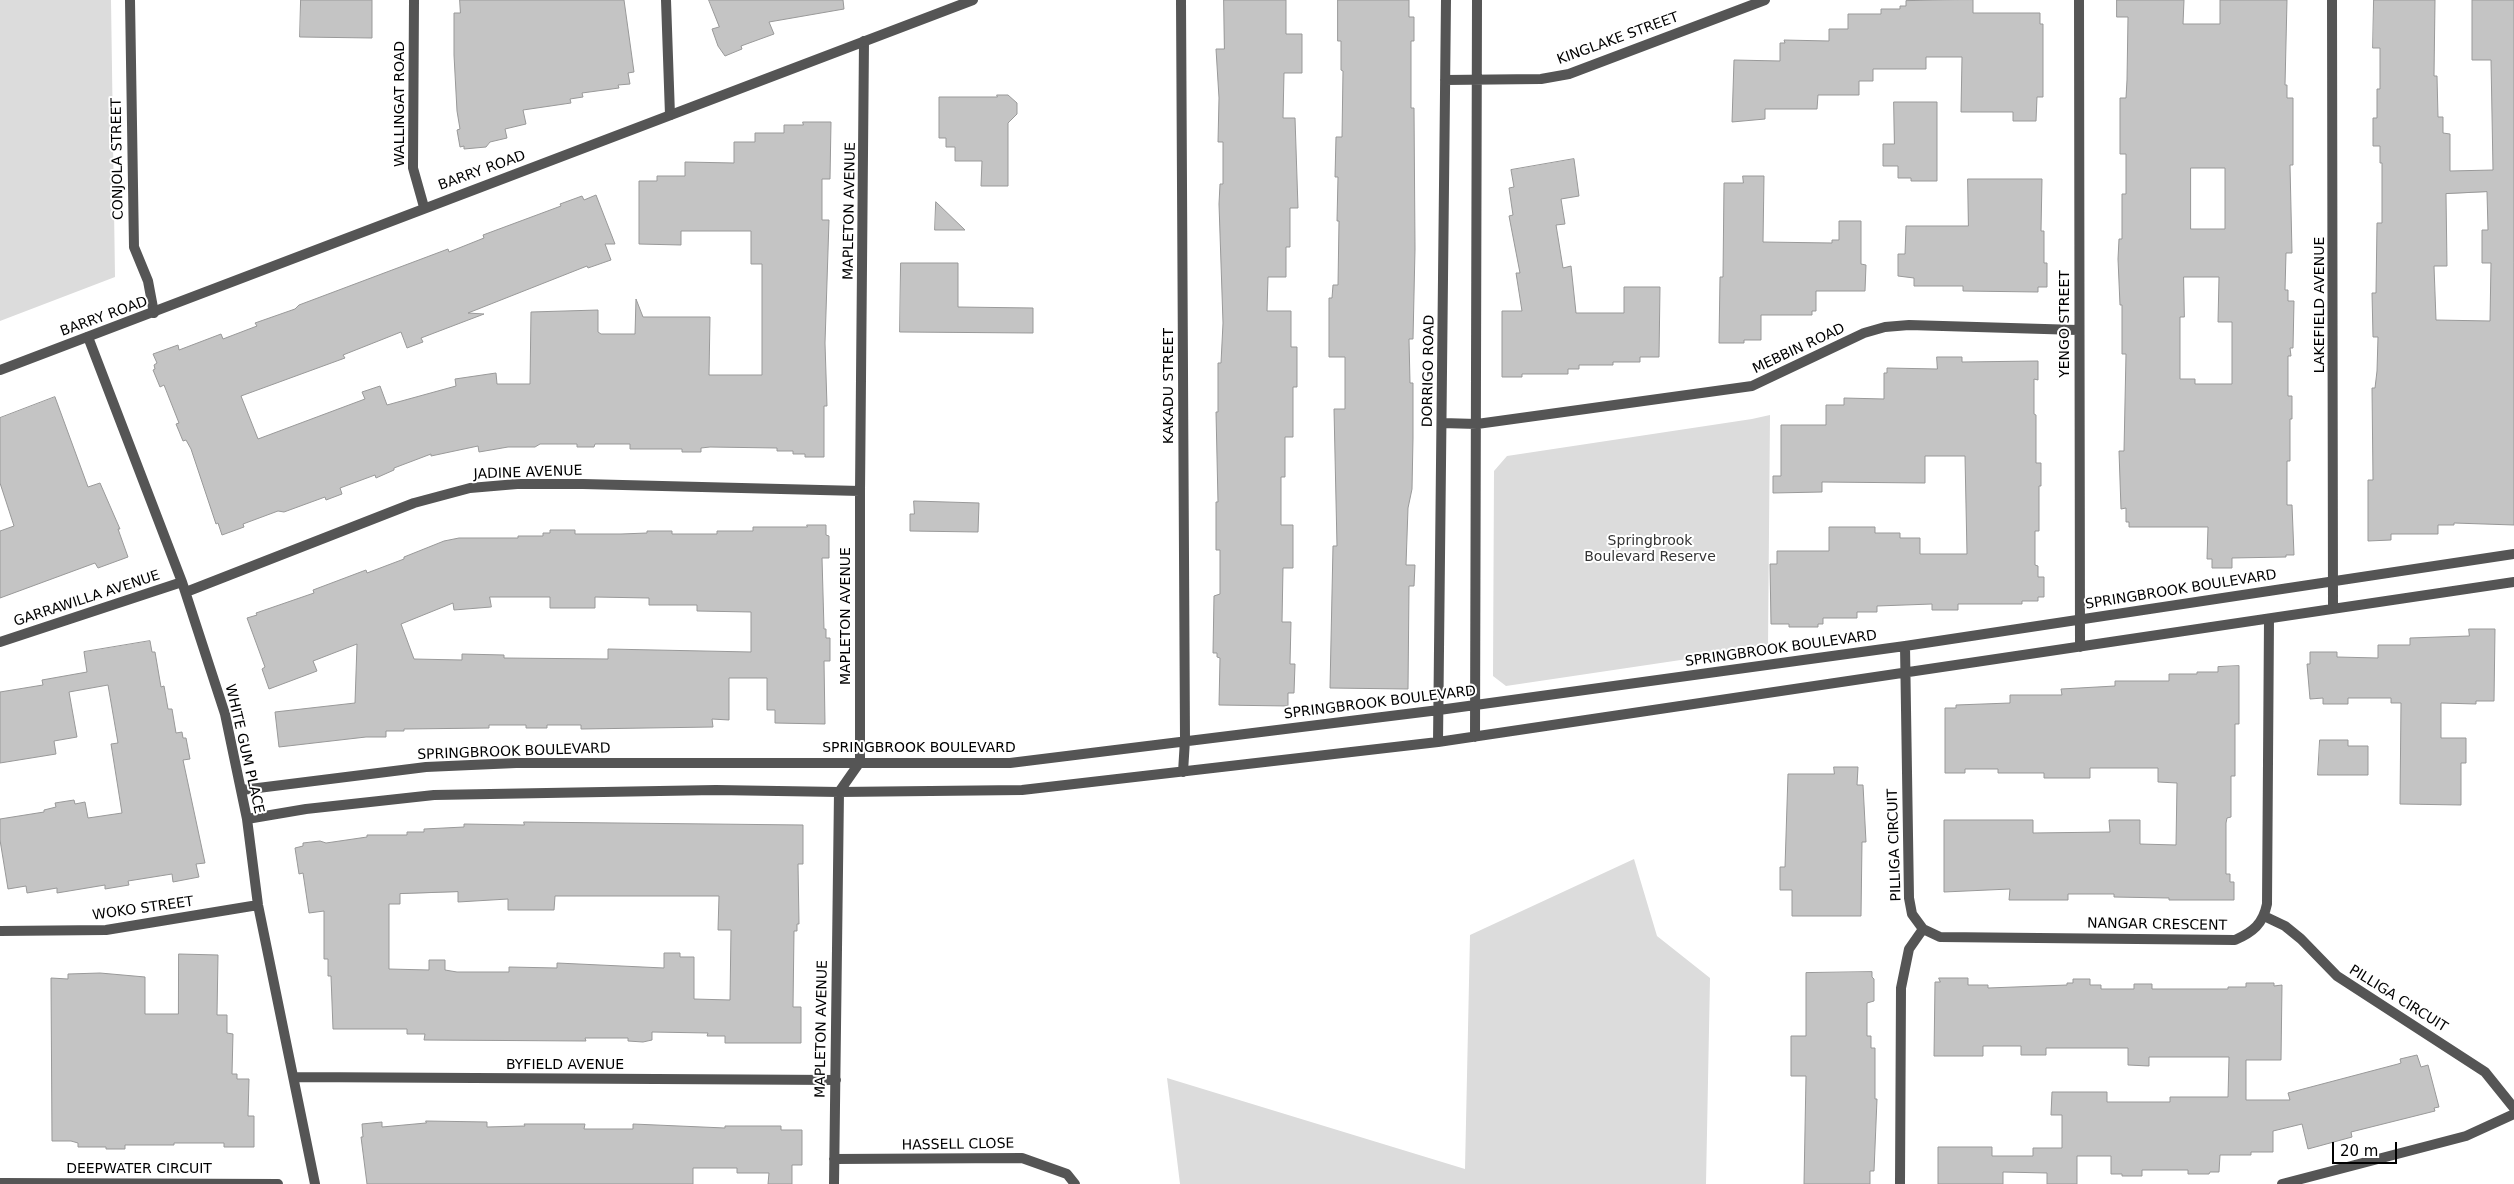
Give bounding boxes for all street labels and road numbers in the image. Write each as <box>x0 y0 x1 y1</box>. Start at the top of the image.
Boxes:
street label: KINGLAKE STREET <box>1555 9 1681 69</box>
street label: WALLINGAT ROAD <box>392 41 408 167</box>
street label: CONJOLA STREET <box>109 98 127 220</box>
street label: MAPLETON AVENUE <box>840 142 860 280</box>
street label: BARRY ROAD <box>436 147 528 195</box>
street label: LAKEFIELD AVENUE <box>2312 237 2328 373</box>
street label: YENGO STREET <box>2057 270 2073 378</box>
street label: BARRY ROAD <box>58 293 150 341</box>
street label: DORRIGO ROAD <box>1420 315 1438 427</box>
street label: MEBBIN ROAD <box>1750 320 1848 378</box>
street label: KAKADU STREET <box>1161 328 1177 444</box>
street label: JADINE AVENUE <box>473 463 583 483</box>
street label: MAPLETON AVENUE <box>838 547 854 685</box>
street label: GARRAWILLA AVENUE <box>12 567 162 631</box>
street label: SPRINGBROOK BOULEVARD <box>2084 567 2278 613</box>
street label: SPRINGBROOK BOULEVARD <box>1684 627 1878 671</box>
street label: WHITE GUM PLACE <box>221 683 267 815</box>
street label: SPRINGBROOK BOULEVARD <box>1283 683 1477 723</box>
street label: SPRINGBROOK BOULEVARD <box>417 740 611 764</box>
street label: SPRINGBROOK BOULEVARD <box>822 740 1016 756</box>
street label: PILLIGA CIRCUIT <box>1885 788 1905 902</box>
street label: WOKO STREET <box>91 894 195 924</box>
street label: NANGAR CRESCENT <box>2087 915 2227 935</box>
street label: MAPLETON AVENUE <box>812 960 832 1098</box>
street label: PILLIGA CIRCUIT <box>2346 962 2450 1036</box>
street label: BYFIELD AVENUE <box>506 1057 624 1073</box>
street label: HASSELL CLOSE <box>902 1136 1014 1154</box>
street label: DEEPWATER CIRCUIT <box>66 1161 212 1177</box>

